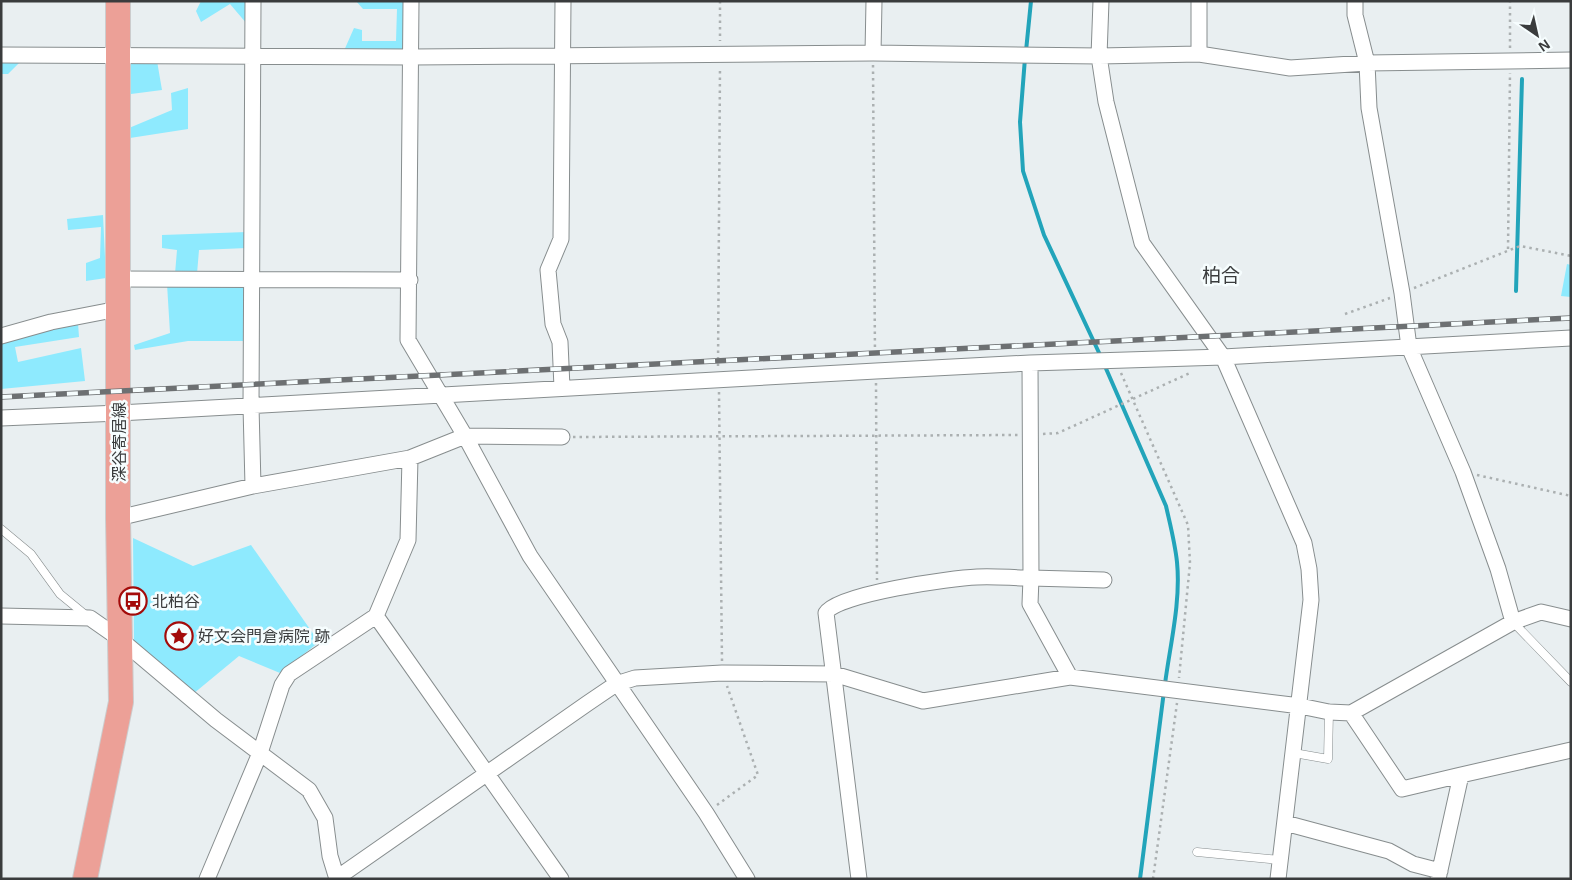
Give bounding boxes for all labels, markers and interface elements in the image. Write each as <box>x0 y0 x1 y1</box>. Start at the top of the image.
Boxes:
north arrow <box>1512 10 1562 60</box>
text: N <box>1536 36 1553 55</box>
district label: 柏合 <box>1202 265 1240 286</box>
street label: 深谷寄居線 <box>111 402 128 482</box>
bus stop icon: 北柏谷 <box>118 586 148 616</box>
place label: 北柏谷 <box>152 593 200 610</box>
place icon: 好文会門倉病院 跡 <box>164 621 194 651</box>
place label: 好文会門倉病院 跡 <box>198 628 330 645</box>

